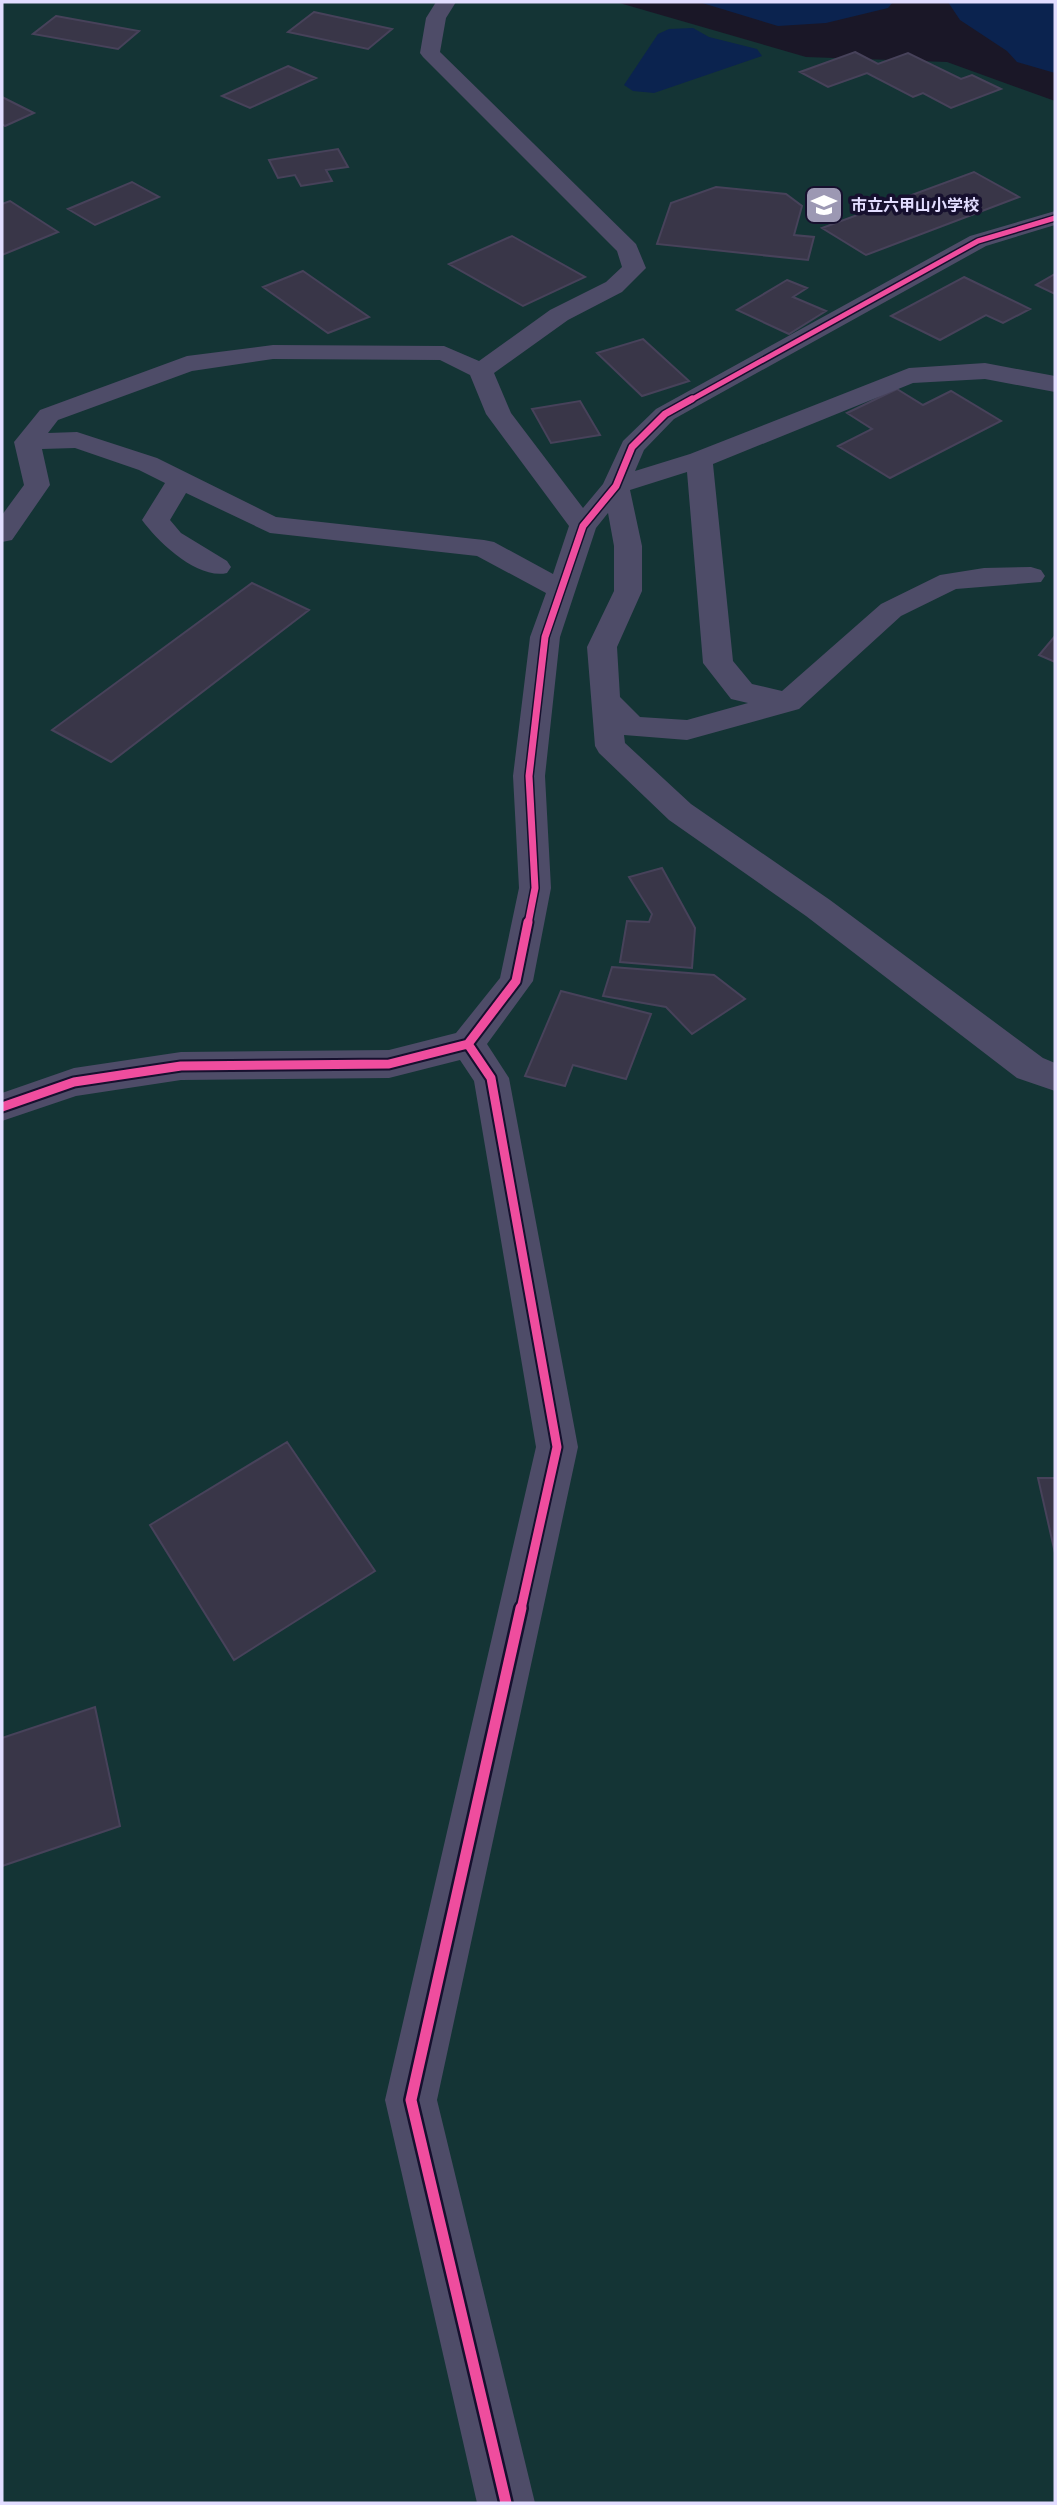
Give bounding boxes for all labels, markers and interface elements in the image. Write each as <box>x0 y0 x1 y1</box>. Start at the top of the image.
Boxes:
school or university icon: 市立六甲山小学校 <box>803 184 845 226</box>
place label: 市立六甲山小学校 <box>851 195 979 215</box>

